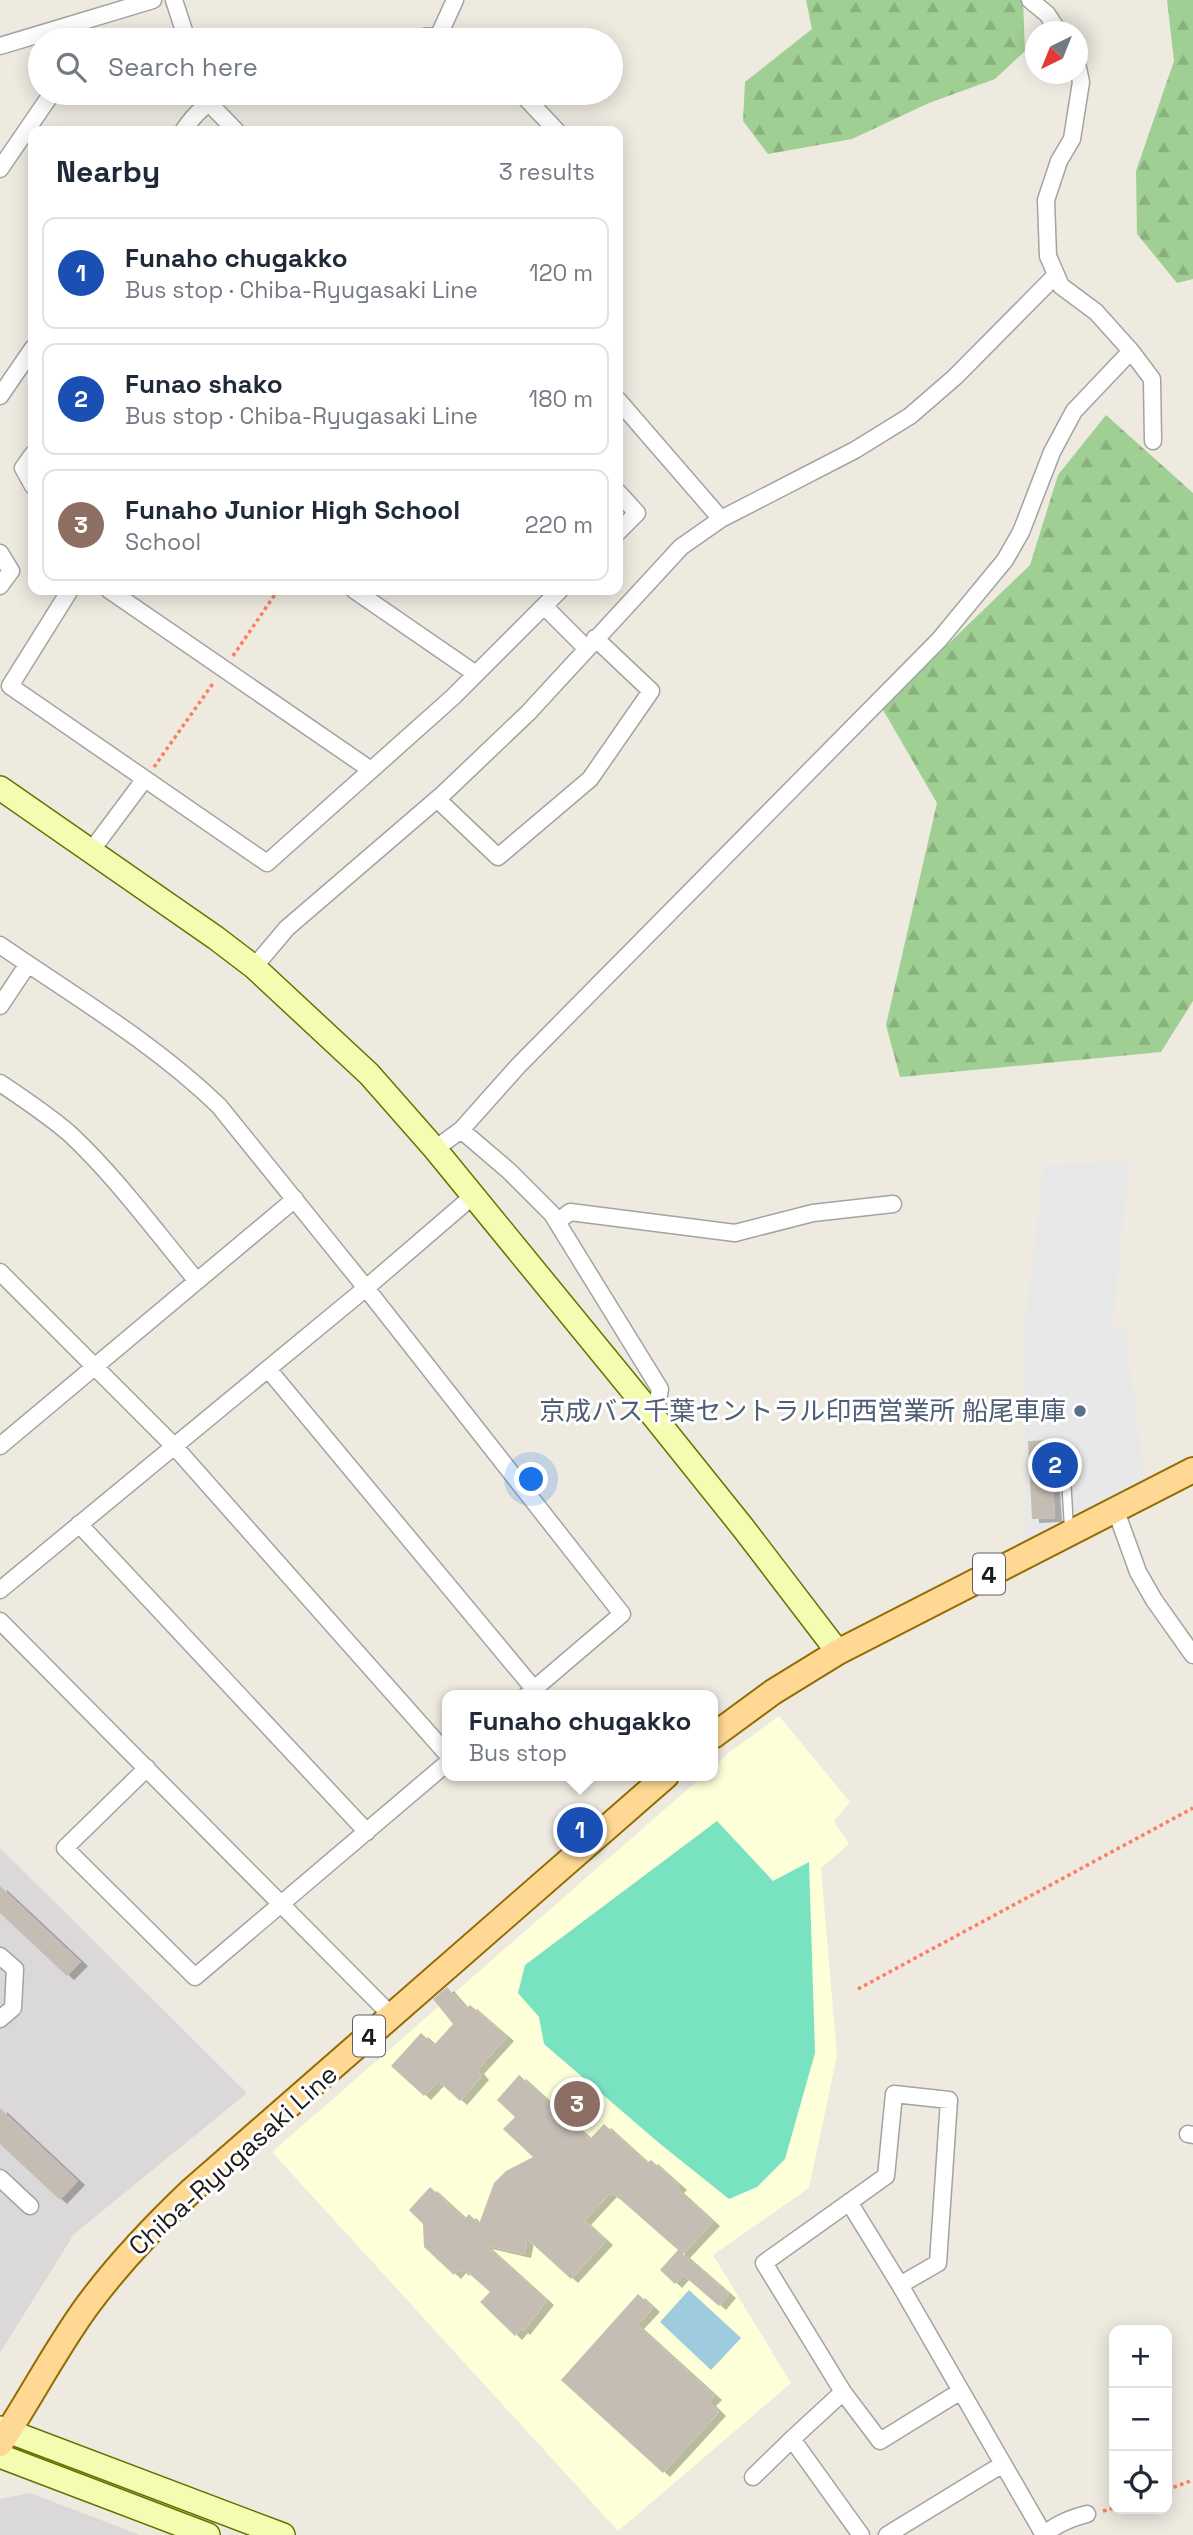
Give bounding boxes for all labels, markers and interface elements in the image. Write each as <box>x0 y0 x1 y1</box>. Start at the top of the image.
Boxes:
north arrow <box>1025 21 1088 84</box>
search box <box>28 28 623 105</box>
icon: search <box>52 48 90 86</box>
text: Search here <box>108 50 258 84</box>
text: Nearby <box>56 152 160 191</box>
text: 3 results <box>499 157 595 187</box>
text: Funaho chugakko <box>125 241 348 275</box>
text: 1 <box>76 258 86 288</box>
text: 120 m <box>529 258 593 288</box>
text: Bus stop · Chiba-Ryugasaki Line <box>125 275 478 305</box>
text: Funao shako <box>125 367 283 401</box>
text: 2 <box>74 384 88 414</box>
text: 180 m <box>529 384 593 414</box>
text: Bus stop · Chiba-Ryugasaki Line <box>125 401 478 431</box>
text: Funaho Junior High School <box>125 493 460 527</box>
text: 3 <box>74 510 88 540</box>
text: 220 m <box>525 510 593 540</box>
text: School <box>125 527 201 557</box>
place label: 京成バス千葉セントラル印西営業所 船尾車庫 <box>539 1394 1066 1428</box>
marker: 京成バス千葉セントラル印西営業所 船尾車庫 <box>1072 1403 1088 1419</box>
pin: 2 <box>1032 1439 1078 1491</box>
your location <box>514 1462 548 1496</box>
road number: 4 <box>973 1554 1005 1594</box>
popup <box>442 1690 718 1781</box>
text: Funaho chugakko <box>469 1704 691 1738</box>
text: Bus stop <box>469 1738 567 1768</box>
pin: 1 <box>557 1804 603 1856</box>
road number: 4 <box>353 2015 385 2056</box>
street label: Chiba-Ryugasaki Line <box>121 2057 345 2263</box>
pin: 3 <box>554 2078 600 2130</box>
map controls <box>1109 2325 1172 2514</box>
button: + <box>1109 2325 1172 2388</box>
button: − <box>1109 2388 1172 2451</box>
button: locate <box>1109 2451 1172 2514</box>

